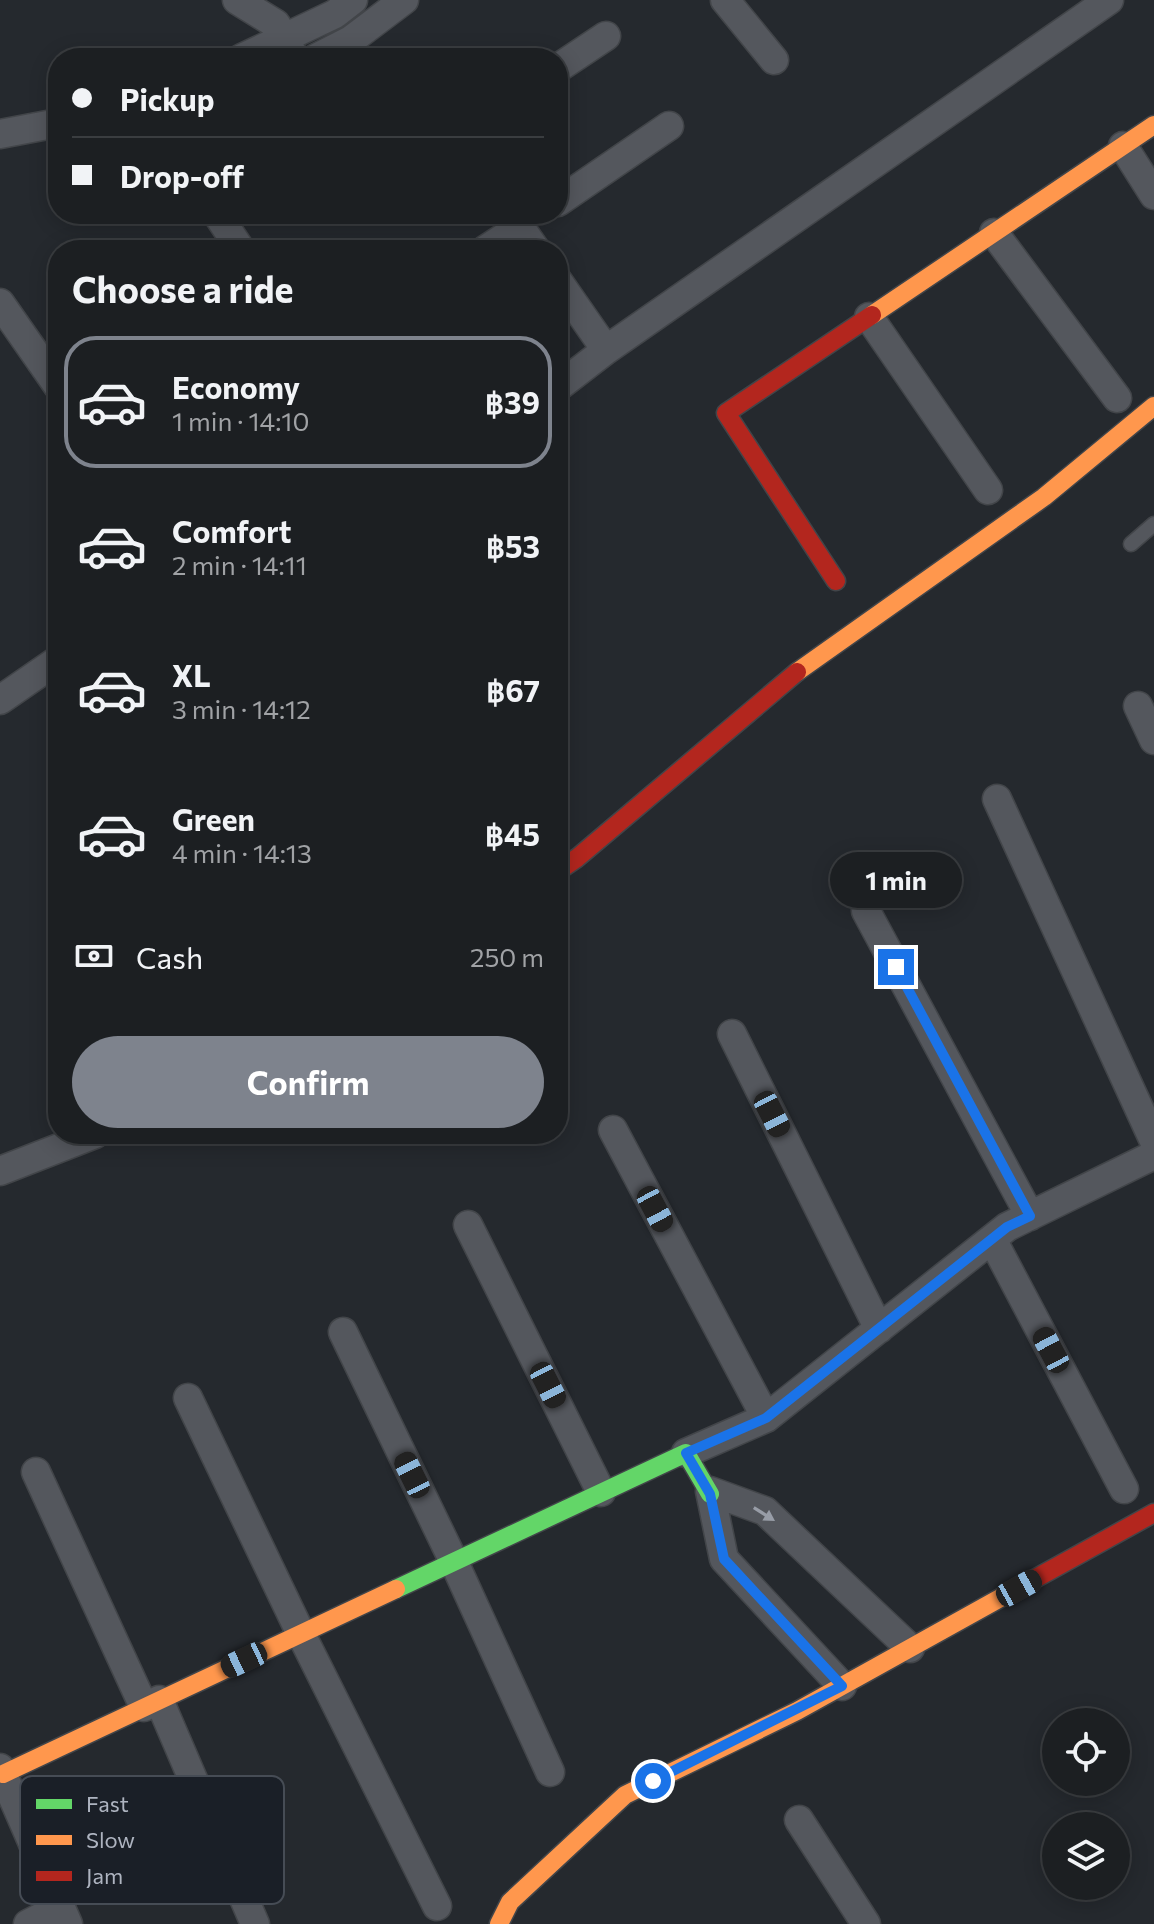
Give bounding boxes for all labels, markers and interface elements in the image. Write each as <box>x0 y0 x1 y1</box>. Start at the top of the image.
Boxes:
text: Pickup <box>120 80 214 117</box>
text: Drop-off <box>120 157 244 194</box>
text: Choose a ride <box>72 266 293 310</box>
icon: car <box>76 366 148 438</box>
text: Economy <box>172 368 300 405</box>
text: ฿39 <box>485 383 540 420</box>
text: 1 min · 14:10 <box>172 405 309 436</box>
icon: car <box>76 510 148 582</box>
text: Comfort <box>172 512 291 549</box>
text: ฿53 <box>486 527 540 564</box>
text: 2 min · 14:11 <box>172 549 307 580</box>
icon: car <box>76 654 148 726</box>
text: XL <box>172 656 211 693</box>
text: ฿67 <box>486 671 540 708</box>
text: 3 min · 14:12 <box>172 693 311 724</box>
icon: car <box>76 798 148 870</box>
text: Green <box>172 800 255 837</box>
text: ฿45 <box>485 815 540 852</box>
text: 4 min · 14:13 <box>172 837 312 868</box>
callout: 1 min <box>830 851 962 907</box>
text: 1 min <box>865 864 927 895</box>
icon: cash <box>72 934 116 978</box>
text: Cash <box>136 938 203 975</box>
text: 250 m <box>470 941 544 972</box>
route end <box>878 949 914 985</box>
button: Confirm <box>72 1036 544 1128</box>
car <box>750 1087 794 1141</box>
car <box>633 1182 677 1236</box>
car <box>1029 1323 1073 1377</box>
car <box>526 1358 570 1412</box>
car <box>391 1448 433 1502</box>
one-way arrow <box>753 1506 774 1521</box>
car <box>992 1566 1046 1610</box>
car <box>217 1639 271 1681</box>
map controls <box>1042 1708 1130 1900</box>
button: locate <box>1042 1708 1130 1796</box>
route start <box>635 1763 671 1799</box>
legend <box>20 1776 284 1904</box>
text: Fast <box>86 1790 129 1817</box>
button: layers <box>1042 1812 1130 1900</box>
text: Slow <box>86 1826 135 1853</box>
text: Jam <box>86 1862 123 1889</box>

